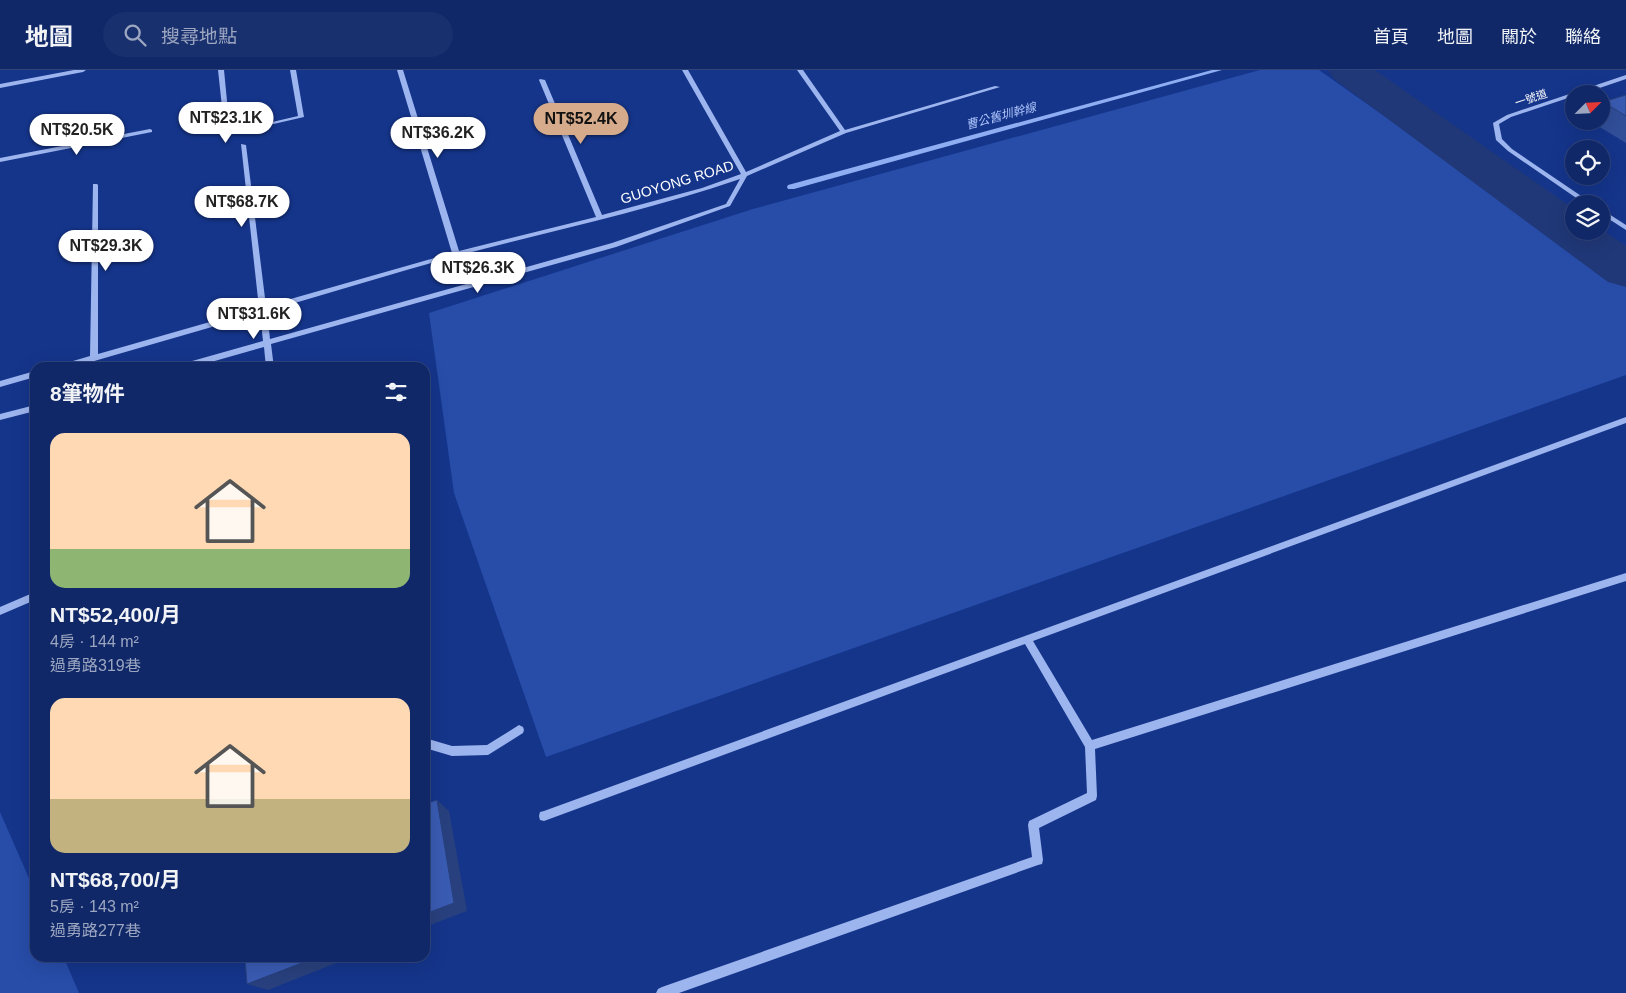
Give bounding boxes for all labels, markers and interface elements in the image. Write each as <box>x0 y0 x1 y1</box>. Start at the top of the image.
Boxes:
search box <box>103 12 453 57</box>
icon: search <box>121 21 149 49</box>
text: 地圖 <box>25 23 73 50</box>
text: 搜尋地點 <box>161 26 237 47</box>
text: 首頁 <box>1373 27 1409 47</box>
text: 地圖 <box>1437 27 1473 47</box>
text: 關於 <box>1501 27 1537 47</box>
text: 聯絡 <box>1565 27 1601 47</box>
north arrow <box>1565 85 1610 130</box>
map controls <box>1565 85 1610 240</box>
street label: 一號道 <box>1513 87 1549 109</box>
water label: 曹公舊圳幹線 <box>964 99 1040 132</box>
pin: NT$23.1K <box>174 102 278 144</box>
pin: NT$52.4K <box>529 102 633 145</box>
text: NT$23.1K <box>190 109 262 126</box>
text: NT$52.4K <box>545 110 617 127</box>
pin: NT$20.5K <box>25 114 129 156</box>
pin: NT$36.2K <box>386 116 490 159</box>
text: NT$20.5K <box>41 121 113 138</box>
text: NT$36.2K <box>402 124 474 141</box>
button: locate <box>1565 140 1610 185</box>
street label: GUOYONG ROAD <box>618 157 736 207</box>
pin: NT$68.7K <box>190 186 294 228</box>
text: NT$68.7K <box>206 193 278 210</box>
button: layers <box>1565 195 1610 240</box>
pin: NT$29.3K <box>54 230 158 272</box>
text: NT$29.3K <box>70 237 142 254</box>
pin: NT$26.3K <box>426 252 530 294</box>
text: NT$26.3K <box>442 259 514 276</box>
pin: NT$31.6K <box>202 298 306 340</box>
text: NT$31.6K <box>218 305 290 322</box>
icon: filters <box>382 378 410 406</box>
text: 8筆物件 <box>50 382 125 405</box>
icon: home <box>185 466 275 556</box>
text: NT$52,400/月 <box>50 603 181 626</box>
text: 4房 · 144 m² <box>50 633 139 650</box>
text: 過勇路319巷 <box>50 657 141 674</box>
icon: home <box>185 731 275 821</box>
text: NT$68,700/月 <box>50 868 181 891</box>
text: 5房 · 143 m² <box>50 898 139 915</box>
text: 過勇路277巷 <box>50 922 141 939</box>

